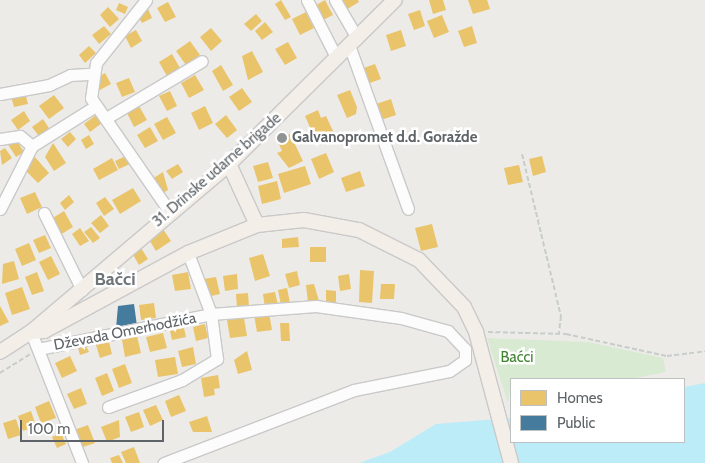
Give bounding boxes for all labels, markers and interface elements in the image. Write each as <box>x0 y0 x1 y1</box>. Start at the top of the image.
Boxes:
street label: 31. Drinske udarne brigade <box>149 109 285 231</box>
place label: Galvanopromet d.d. Goražde <box>292 129 477 147</box>
marker: Galvanopromet d.d. Goražde <box>276 132 288 144</box>
district label: Bačci <box>95 268 135 290</box>
street label: Dževada Omerhodžića <box>52 309 198 355</box>
park label: Baćci <box>501 349 533 367</box>
legend <box>510 378 685 443</box>
text: Homes <box>557 389 603 407</box>
scale bar <box>22 410 166 442</box>
text: Public <box>557 414 595 432</box>
text: 100 m <box>28 420 70 438</box>

